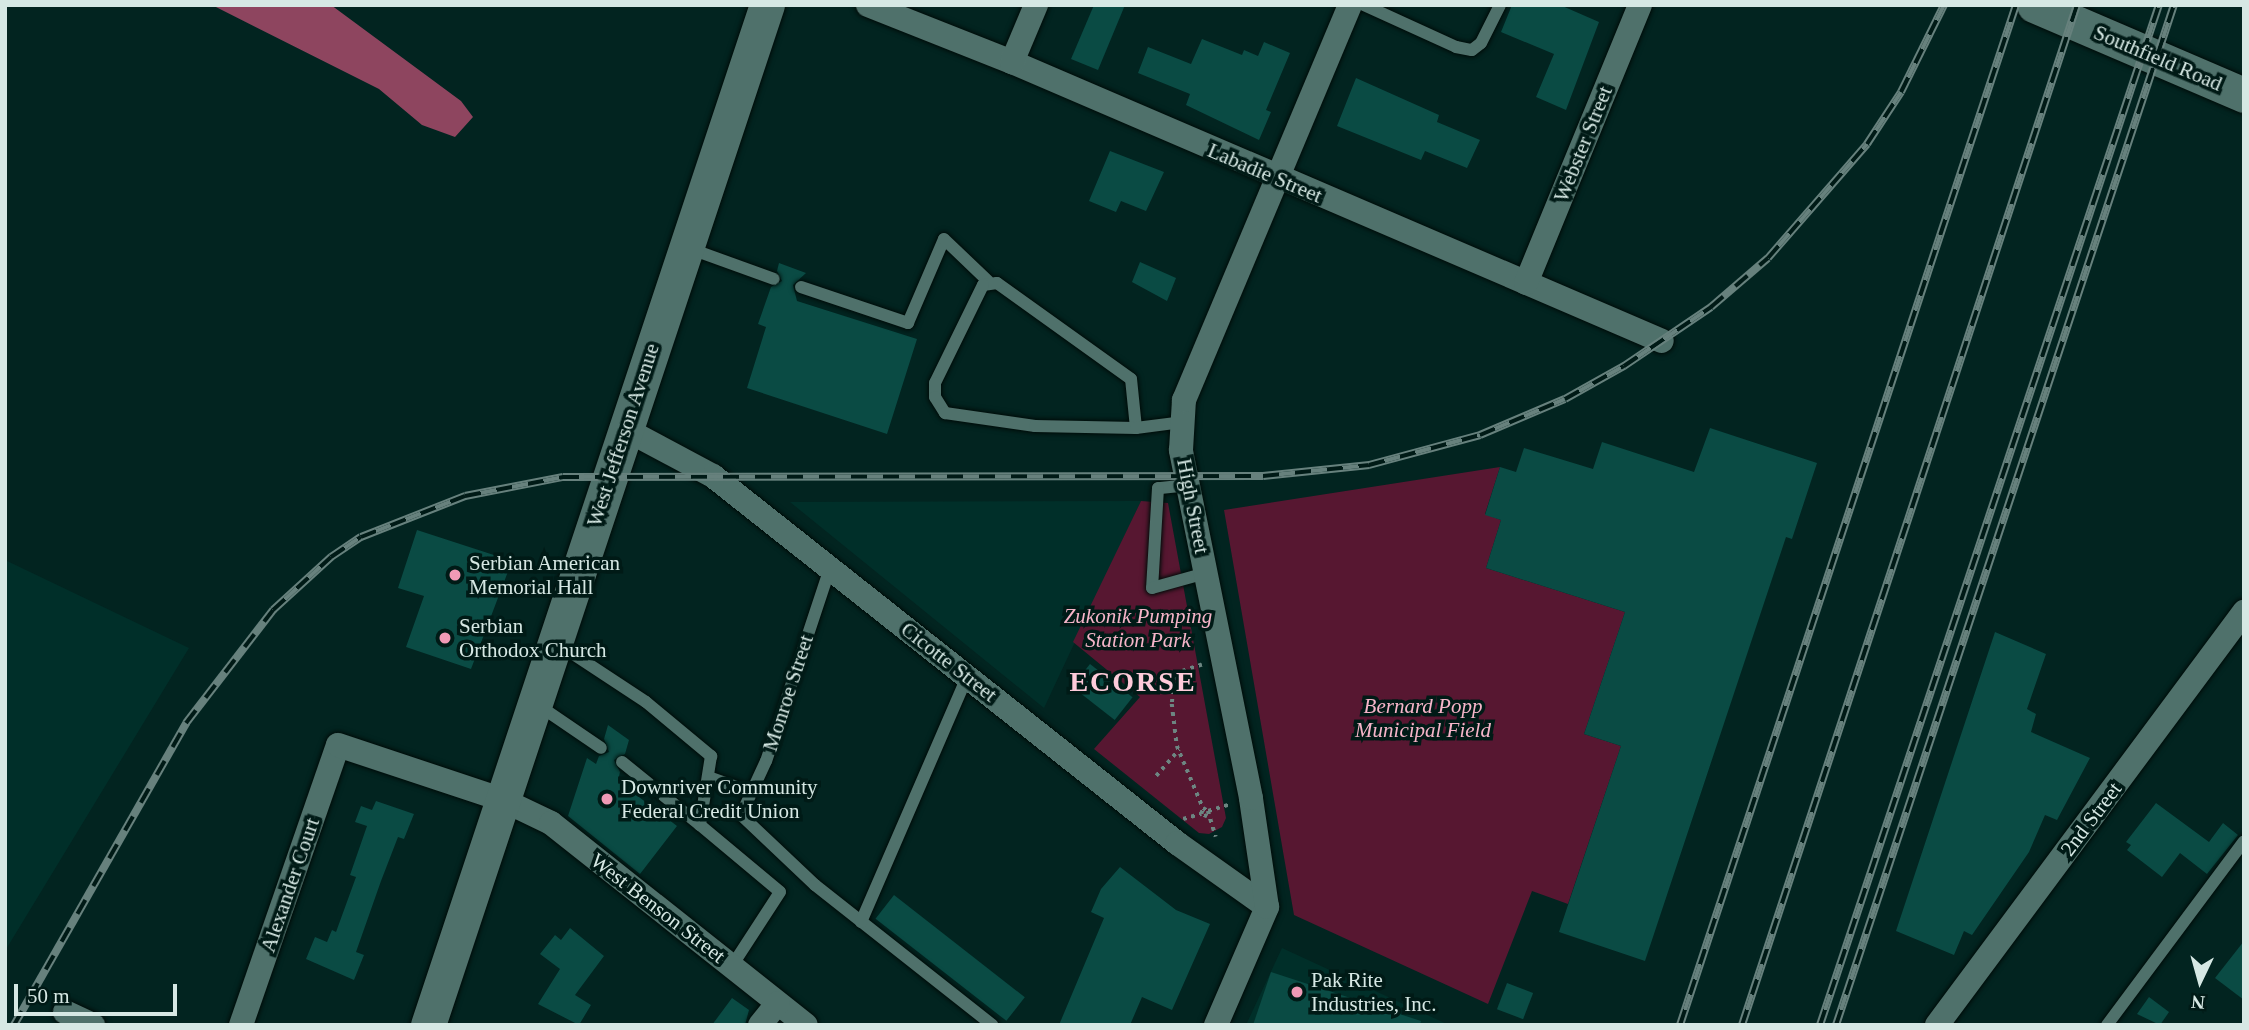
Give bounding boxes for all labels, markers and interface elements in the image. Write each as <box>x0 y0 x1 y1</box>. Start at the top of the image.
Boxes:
street label: Southfield Road <box>2090 20 2226 96</box>
street label: Webster Street <box>1548 82 1618 206</box>
street label: Labadie Street <box>1204 138 1326 208</box>
street label: West Jefferson Avenue <box>581 340 665 530</box>
street label: High Street <box>1171 456 1215 556</box>
place label: Serbian American Memorial Hall <box>469 550 621 600</box>
marker: Serbian American Memorial Hall <box>447 567 463 583</box>
park label: Zukonik Pumping Station Park <box>1064 603 1212 653</box>
place label: Serbian Orthodox Church <box>459 613 607 663</box>
street label: Cicotte Street <box>896 617 1002 707</box>
marker: Serbian Orthodox Church <box>437 630 453 646</box>
street label: Monroe Street <box>757 632 819 754</box>
district label: ECORSE <box>1070 665 1196 699</box>
park label: Bernard Popp Municipal Field <box>1355 693 1491 743</box>
place label: Downriver Community Federal Credit Union <box>621 774 818 824</box>
street label: 2nd Street <box>2055 777 2127 861</box>
marker: Downriver Community Federal Credit Union <box>599 791 615 807</box>
street label: Alexander Court <box>255 814 325 956</box>
street label: West Benson Street <box>586 848 730 968</box>
north arrow <box>2165 946 2235 1016</box>
place label: Pak Rite Industries, Inc. <box>1311 967 1436 1017</box>
scale bar <box>18 970 180 1014</box>
text: 50 m <box>27 984 70 1008</box>
marker: Pak Rite Industries, Inc. <box>1289 984 1305 1000</box>
text: N <box>2190 991 2206 1013</box>

